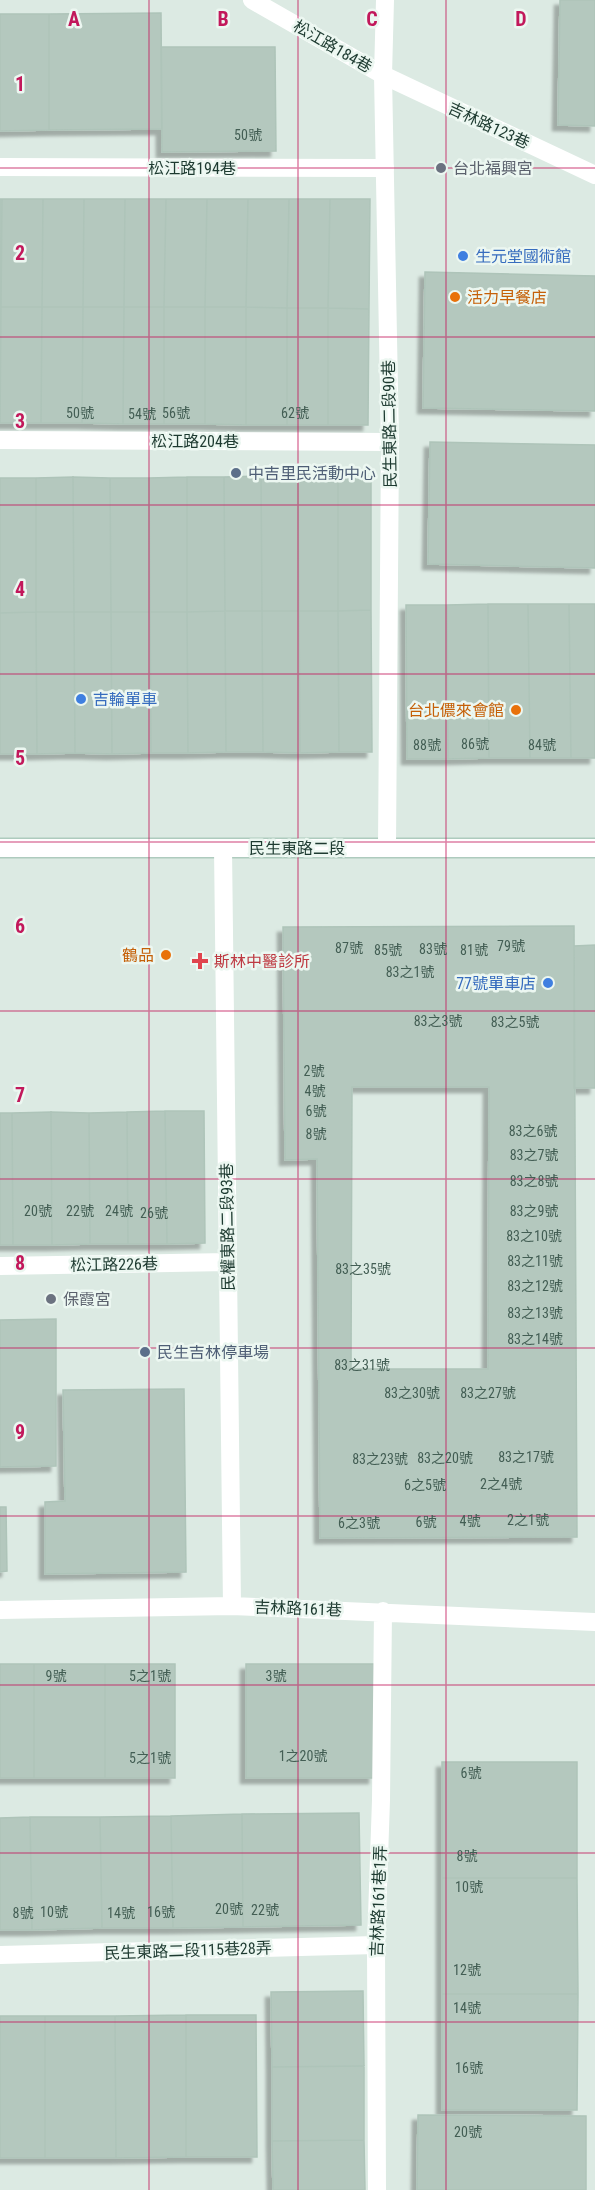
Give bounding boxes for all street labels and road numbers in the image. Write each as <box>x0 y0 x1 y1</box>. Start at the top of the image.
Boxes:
street label: 松江路184巷 <box>290 16 375 77</box>
street label: 吉林路123巷 <box>445 98 533 153</box>
street label: 松江路194巷 <box>148 159 236 178</box>
street label: 民生東路二段90巷 <box>379 360 400 488</box>
street label: 松江路204巷 <box>151 432 239 451</box>
street label: 民生東路二段 <box>249 839 345 858</box>
street label: 民權東路二段93巷 <box>217 1163 238 1291</box>
street label: 松江路226巷 <box>70 1254 158 1275</box>
street label: 吉林路161巷 <box>254 1597 342 1620</box>
street label: 吉林路161巷1弄 <box>367 1845 390 1957</box>
street label: 民生東路二段115巷28弄 <box>104 1938 272 1963</box>

